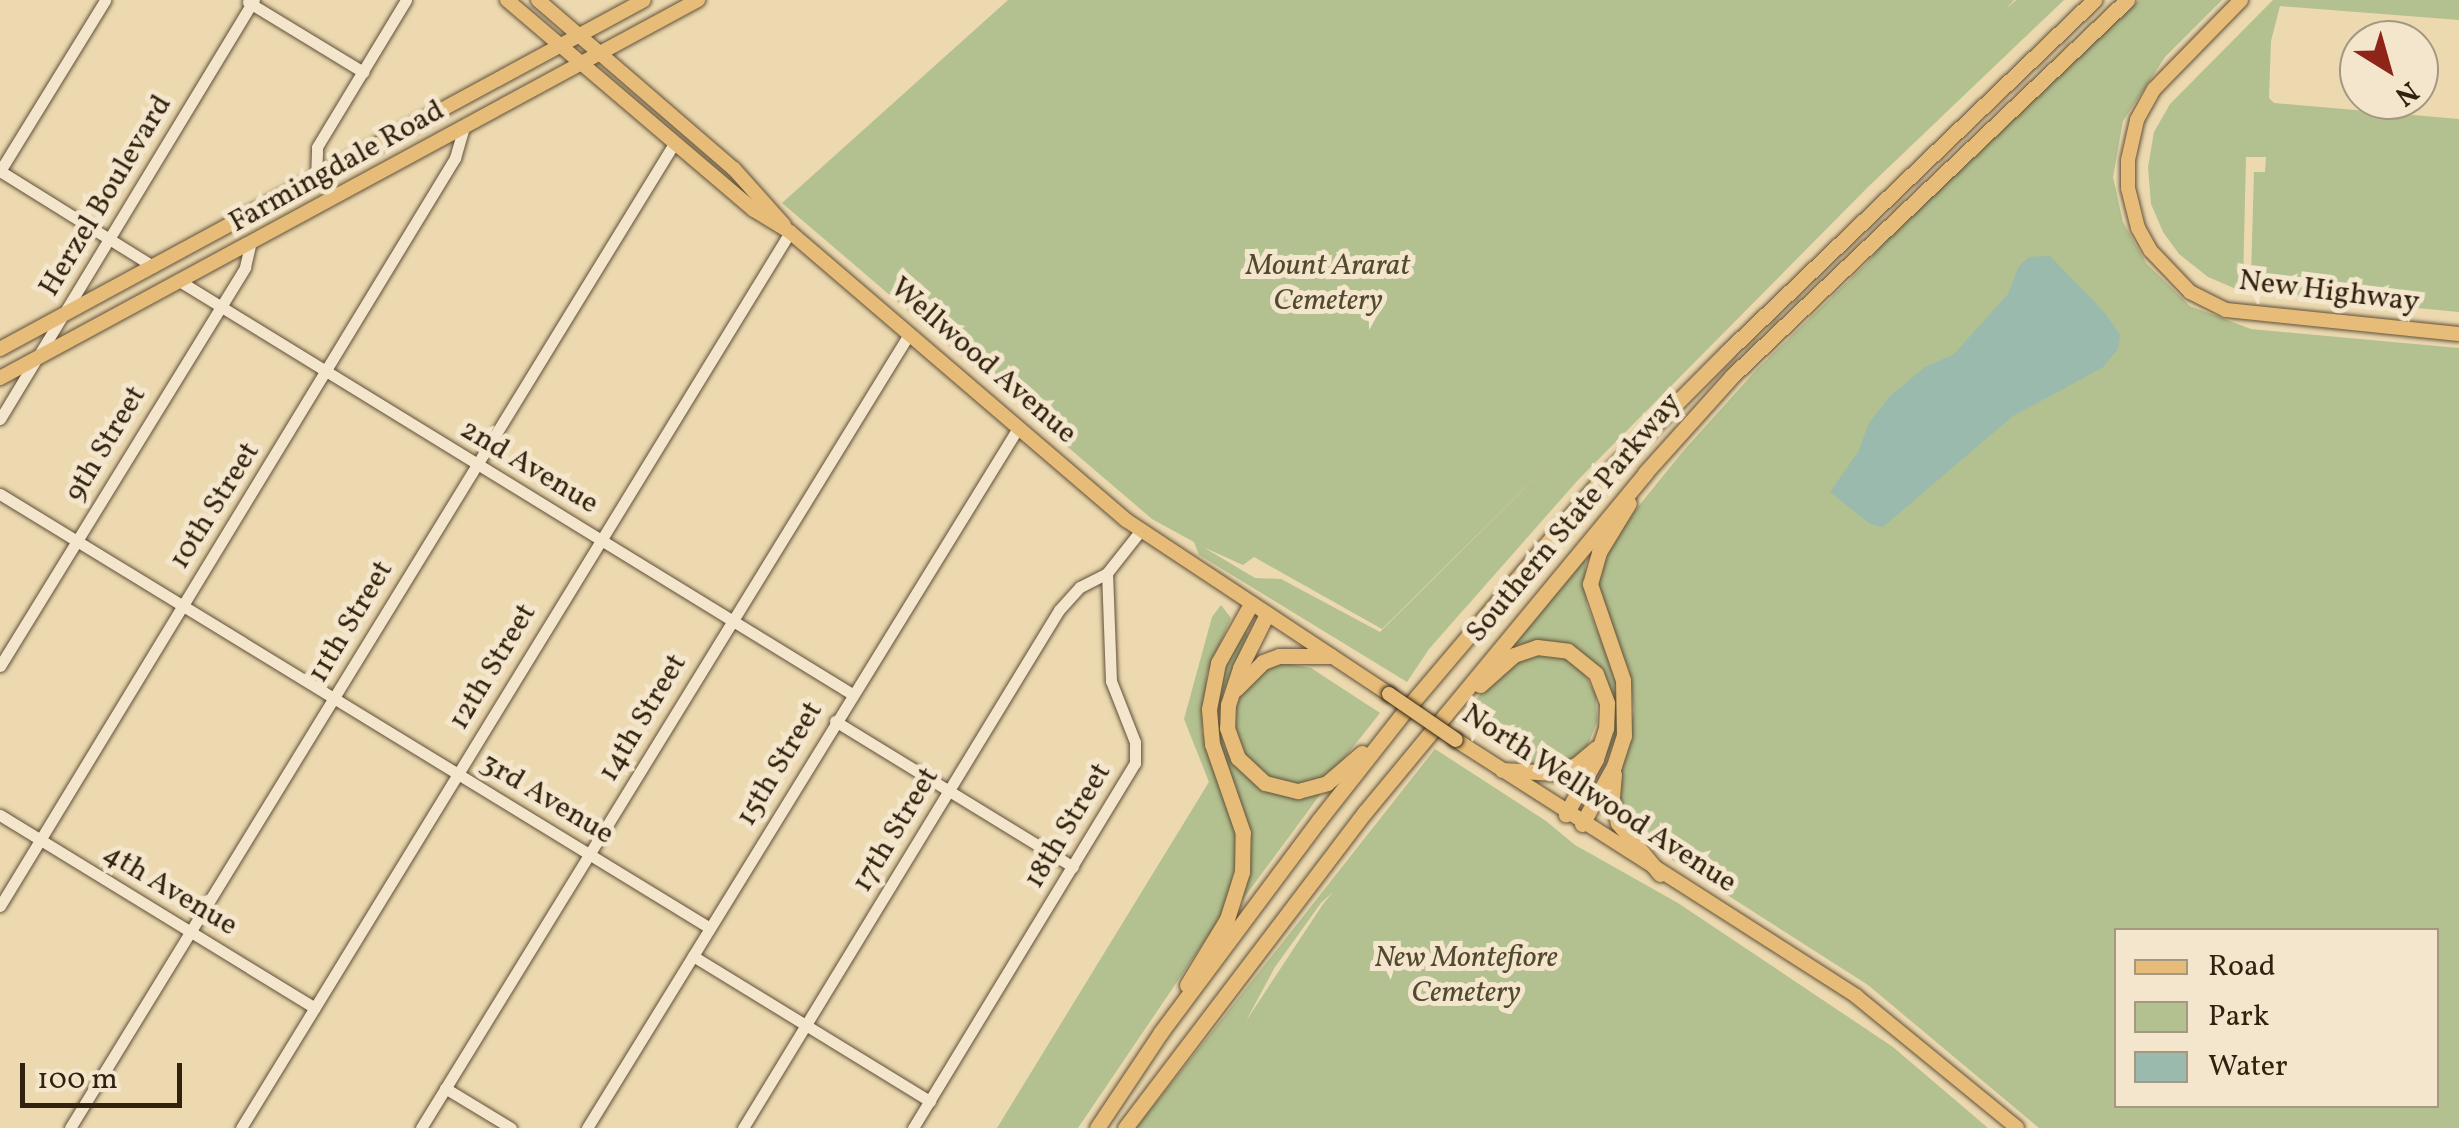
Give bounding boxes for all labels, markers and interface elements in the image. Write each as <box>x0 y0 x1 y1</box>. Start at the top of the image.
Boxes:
north arrow <box>2339 20 2439 120</box>
text: N <box>2386 71 2426 114</box>
street label: Herzel Boulevard <box>32 89 180 303</box>
street label: Farmingdale Road <box>223 93 451 241</box>
park label: Mount Ararat Cemetery <box>1246 248 1410 318</box>
street label: New Highway <box>2236 263 2422 321</box>
street label: Wellwood Avenue <box>882 270 1084 452</box>
street label: 9th Street <box>57 380 155 508</box>
street label: Southern State Parkway <box>1459 386 1689 650</box>
street label: 2nd Avenue <box>453 412 605 522</box>
street label: 10th Street <box>162 436 268 576</box>
street label: 11th Street <box>300 554 402 690</box>
street label: 12th Street <box>441 597 545 737</box>
street label: 14th Street <box>591 648 695 788</box>
street label: 15th Street <box>729 695 831 833</box>
street label: North Wellwood Avenue <box>1455 697 1743 901</box>
street label: 3rd Avenue <box>474 745 620 853</box>
street label: 18th Street <box>1017 757 1119 895</box>
street label: 17th Street <box>845 761 947 899</box>
street label: 4th Avenue <box>96 836 244 944</box>
legend <box>2114 928 2439 1108</box>
park label: New Montefiore Cemetery <box>1374 940 1558 1010</box>
text: Road <box>2208 946 2276 988</box>
text: Park <box>2208 996 2269 1038</box>
scale bar <box>25 1043 188 1105</box>
text: Water <box>2208 1046 2288 1088</box>
text: 100 m <box>37 1059 118 1101</box>

